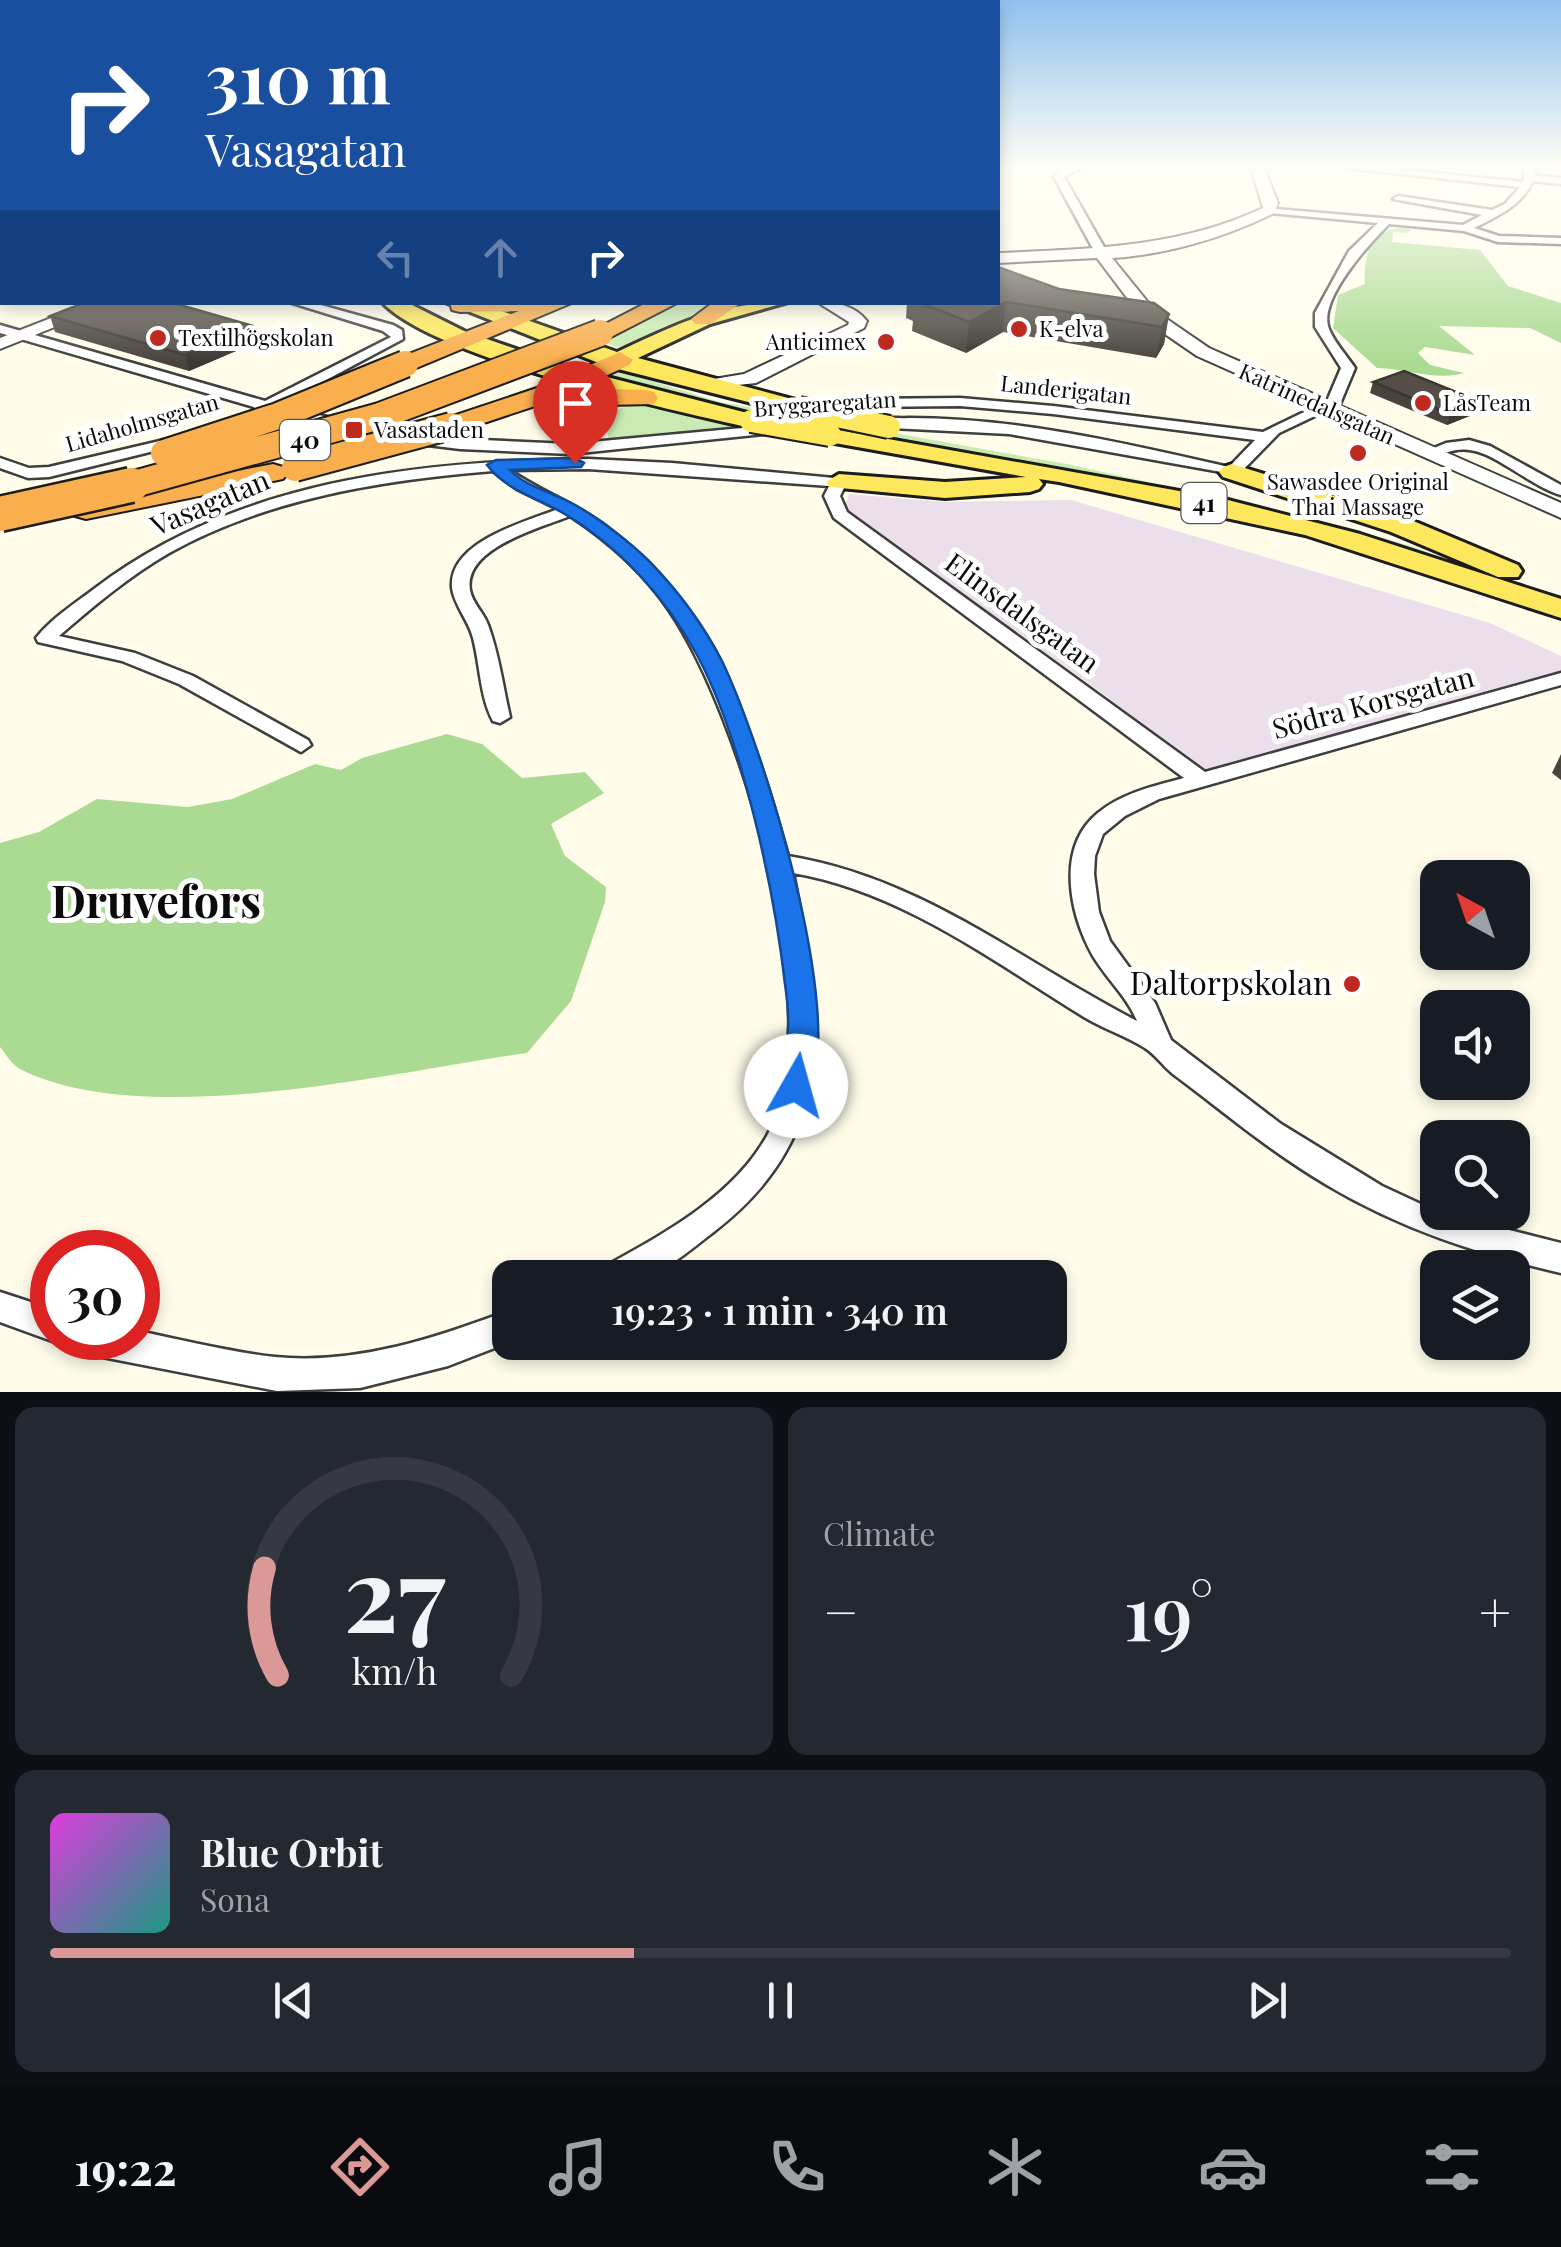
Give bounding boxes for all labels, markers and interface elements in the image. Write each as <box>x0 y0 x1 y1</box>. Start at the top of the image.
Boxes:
text: 310 m <box>205 28 391 122</box>
icon: right <box>40 40 170 170</box>
text: Vasagatan <box>205 118 406 178</box>
icon: left <box>368 230 423 285</box>
icon: ahead <box>473 230 528 285</box>
icon: right <box>578 230 633 285</box>
place label: K-elva <box>1039 313 1103 343</box>
marker: K-elva <box>1008 318 1030 340</box>
place label: Textilhögskolan <box>178 322 334 352</box>
place label: Anticimex <box>765 326 867 356</box>
marker: Textilhögskolan <box>147 327 169 349</box>
marker: Anticimex <box>875 331 897 353</box>
street label: Katrinedalsgatan <box>1235 355 1400 451</box>
pin <box>533 361 618 464</box>
street label: Landerigatan <box>999 367 1133 411</box>
icon: arrive <box>548 376 603 431</box>
street label: Bryggaregatan <box>753 383 897 423</box>
street label: Lidaholmsgatan <box>62 386 222 458</box>
place label: LåsTeam <box>1443 387 1531 417</box>
marker: LåsTeam <box>1412 392 1434 414</box>
place label: Vasastaden <box>373 414 484 444</box>
marker: Vasastaden <box>343 419 365 441</box>
road number: 40 <box>280 420 330 460</box>
marker: Sawasdee Original Thai Massage <box>1347 442 1369 464</box>
street label: Vasagatan <box>144 460 275 544</box>
place label: Sawasdee Original Thai Massage <box>1267 466 1449 521</box>
road number: 41 <box>1182 483 1226 523</box>
street label: Elinsdalsgatan <box>938 543 1108 680</box>
street label: Södra Korsgatan <box>1268 657 1478 746</box>
north arrow <box>1420 860 1530 970</box>
map controls <box>1420 860 1530 1360</box>
district label: Druvefors <box>51 869 261 929</box>
place label: Daltorpskolan <box>1130 960 1332 1003</box>
marker: Daltorpskolan <box>1341 973 1363 995</box>
button: sound <box>1420 990 1530 1100</box>
position arrow <box>744 1034 848 1138</box>
button: search <box>1420 1120 1530 1230</box>
speed limit sign: 30 <box>30 1230 160 1360</box>
button: layers <box>1420 1250 1530 1360</box>
text: 19:23 · 1 min · 340 m <box>611 1284 948 1335</box>
text: Climate <box>823 1511 935 1554</box>
text: 27 <box>343 1520 446 1659</box>
text: 19° <box>1124 1560 1214 1660</box>
text: − <box>823 1573 859 1647</box>
text: + <box>1479 1573 1511 1647</box>
text: km/h <box>351 1646 437 1694</box>
text: Blue Orbit <box>200 1826 383 1877</box>
text: Sona <box>200 1877 270 1920</box>
icon: previous <box>266 1973 321 2028</box>
icon: pause <box>753 1973 808 2028</box>
icon: next <box>1240 1973 1295 2028</box>
icon: directions <box>325 2132 395 2202</box>
icon: music <box>543 2132 613 2202</box>
icon: phone <box>762 2132 832 2202</box>
icon: climate <box>980 2132 1050 2202</box>
icon: car <box>1198 2132 1268 2202</box>
icon: filters <box>1417 2132 1487 2202</box>
text: 19:22 <box>74 2137 176 2197</box>

